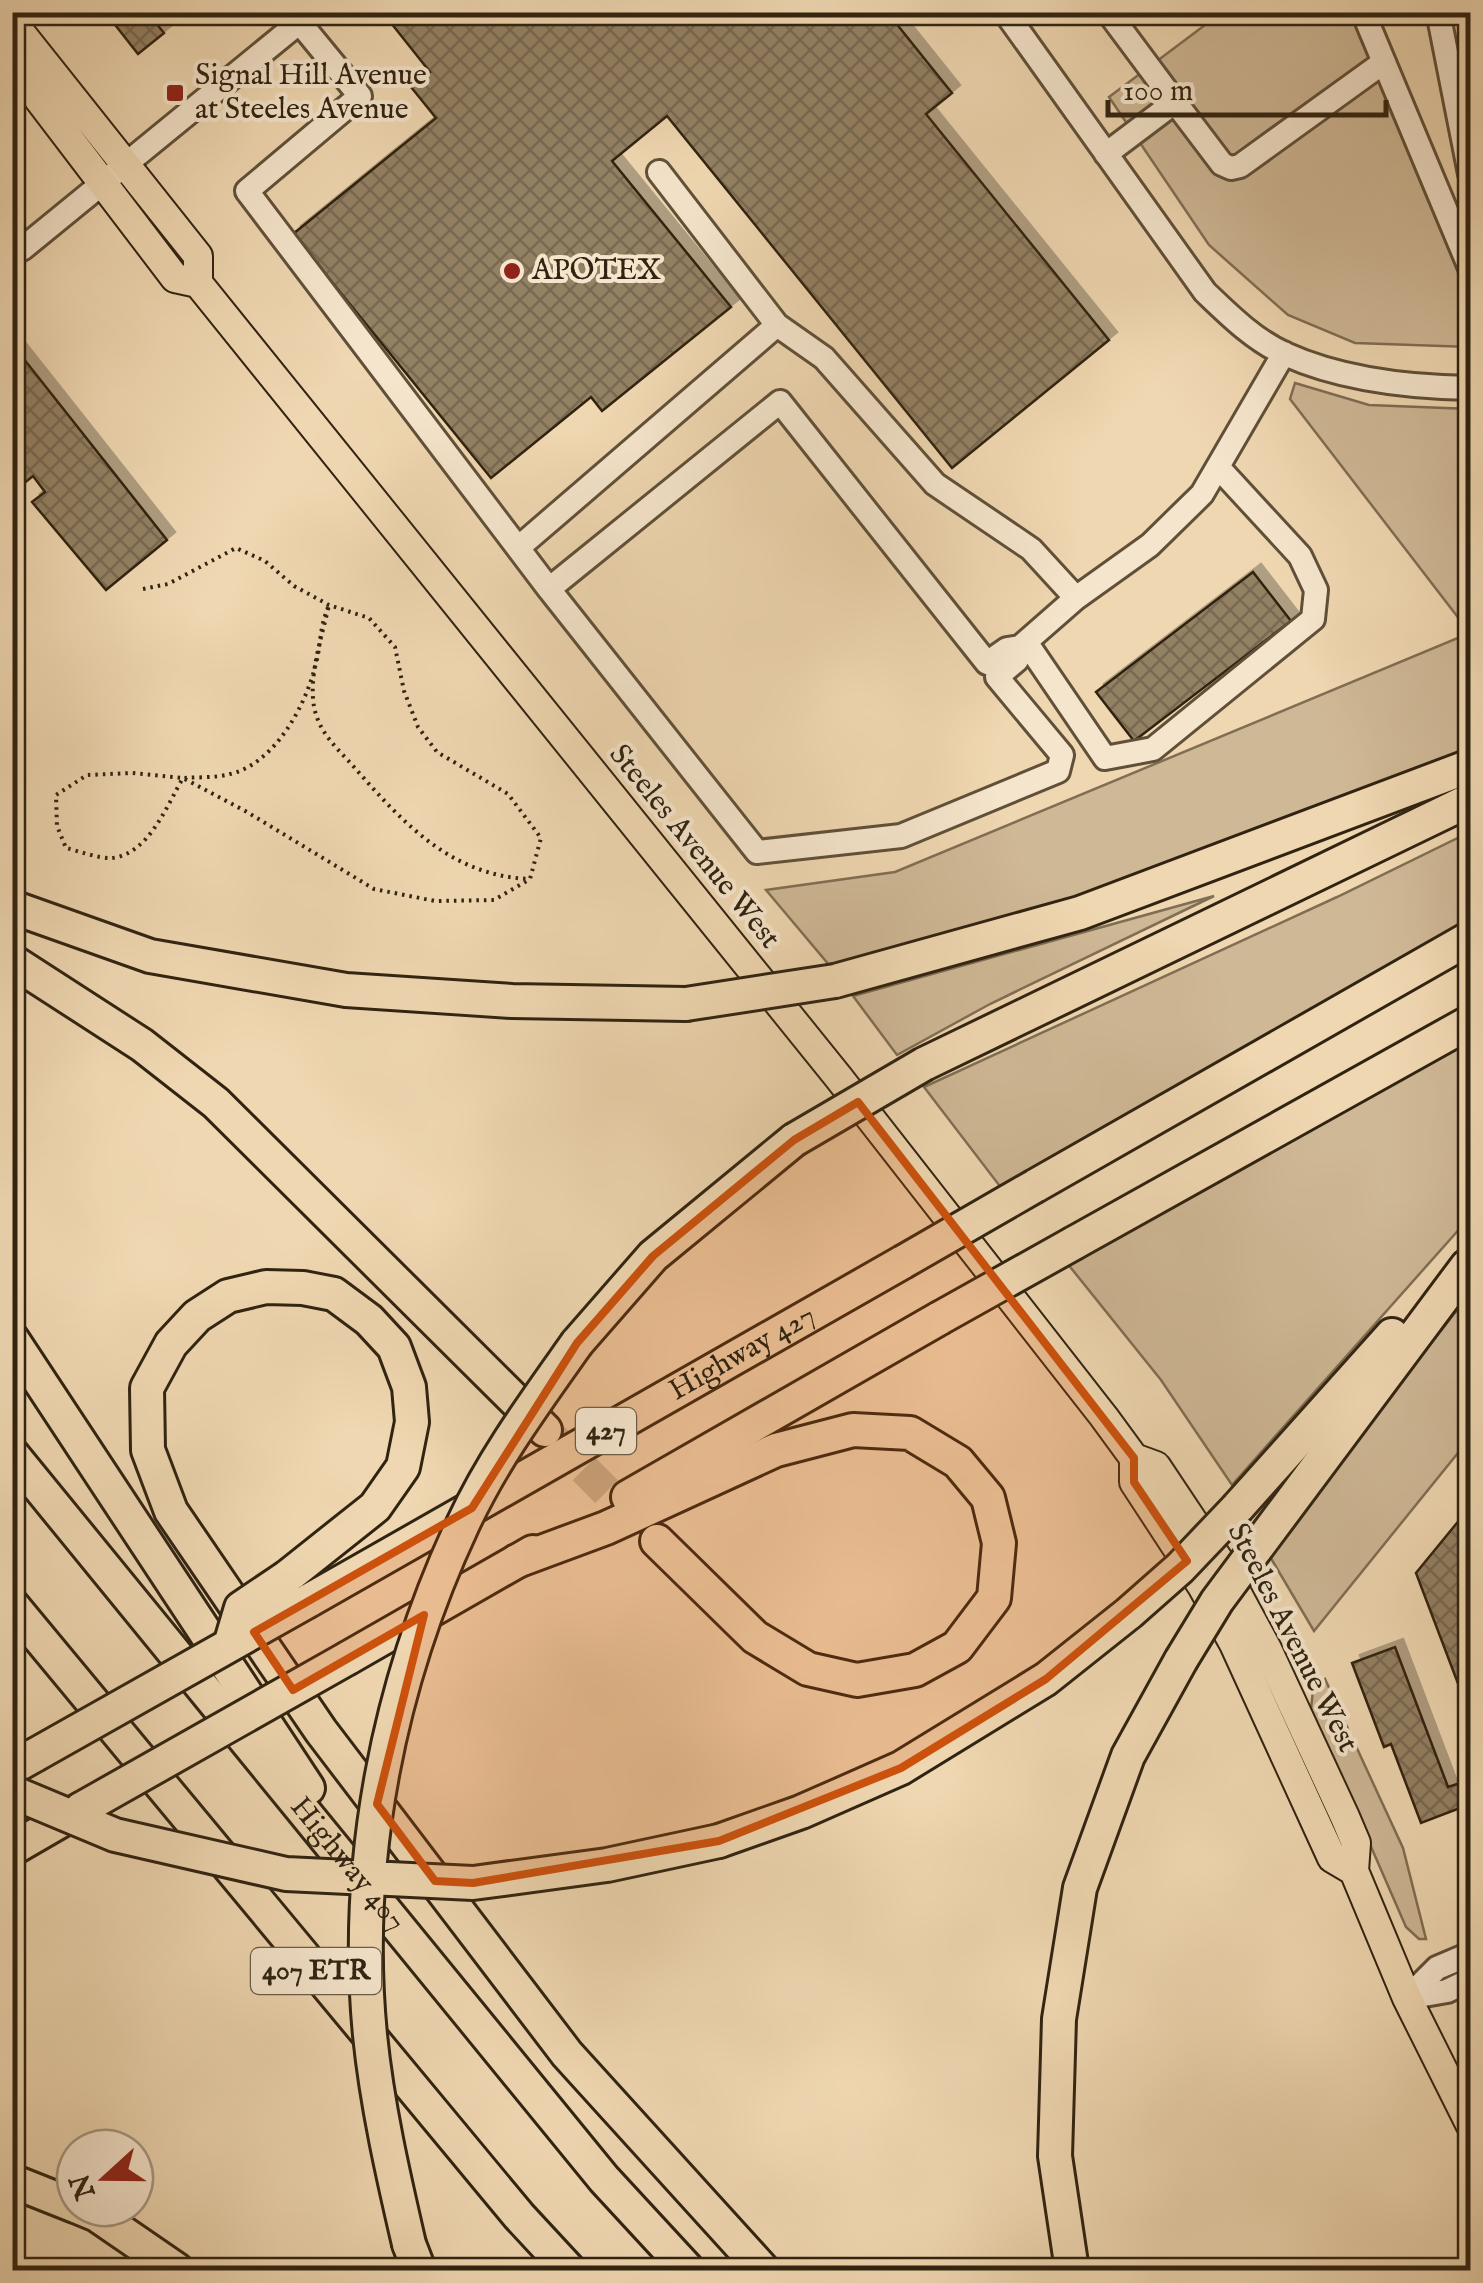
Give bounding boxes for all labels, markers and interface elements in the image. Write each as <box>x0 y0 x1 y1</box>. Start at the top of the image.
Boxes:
scale bar <box>1108 55 1386 117</box>
place label: Signal Hill Avenue at Steeles Avenue <box>195 57 427 129</box>
text: 100 m <box>1123 73 1193 111</box>
marker: Signal Hill Avenue at Steeles Avenue <box>164 82 186 104</box>
place label: APOTEX <box>531 252 661 290</box>
marker: APOTEX <box>501 260 523 282</box>
street label: Steeles Avenue West <box>600 737 788 957</box>
street label: Highway 427 <box>663 1297 822 1410</box>
road number: 427 <box>576 1408 636 1454</box>
street label: Steeles Avenue West <box>1218 1517 1366 1759</box>
street label: Highway 407 <box>281 1789 413 1940</box>
road number: 407 ETR <box>251 1948 381 1994</box>
north arrow <box>55 2128 155 2228</box>
text: N <box>63 2168 105 2205</box>

